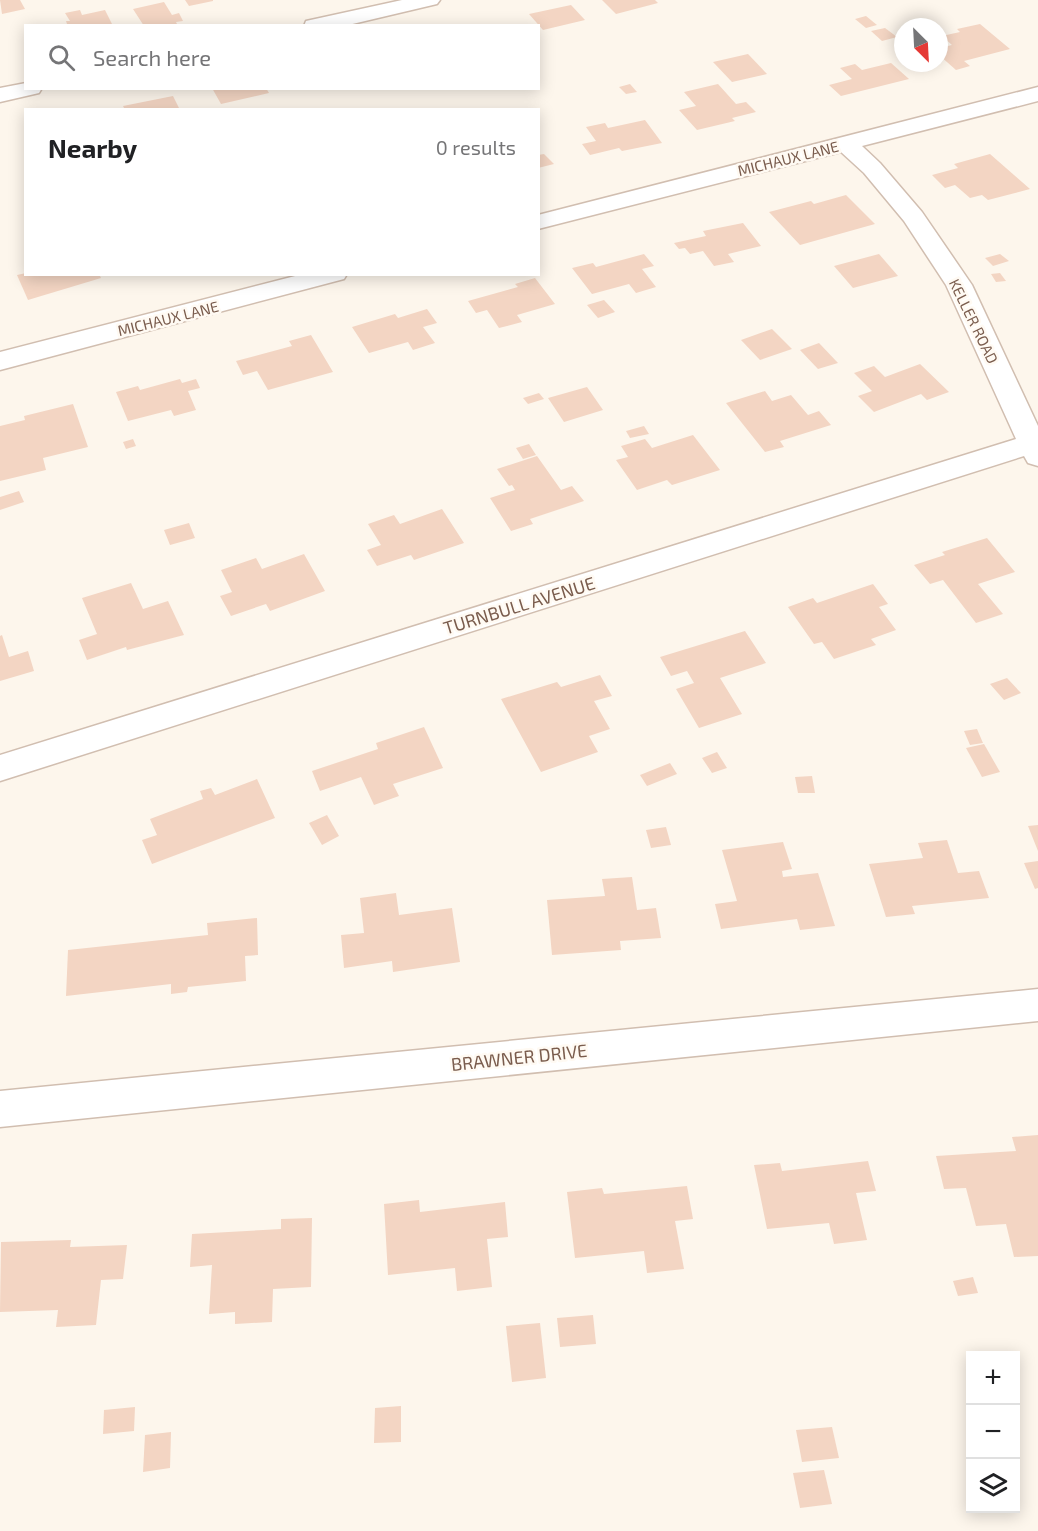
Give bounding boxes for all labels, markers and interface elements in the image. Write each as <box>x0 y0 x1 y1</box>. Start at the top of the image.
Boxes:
north arrow <box>894 18 948 72</box>
search box <box>24 24 540 90</box>
icon: search <box>45 41 78 74</box>
text: Search here <box>93 44 211 70</box>
text: Nearby <box>48 132 137 163</box>
text: 0 results <box>436 135 516 159</box>
street label: MICHAUX LANE <box>736 137 840 179</box>
street label: KELLER ROAD <box>946 276 1002 366</box>
street label: MICHAUX LANE <box>116 297 220 339</box>
street label: TURNBULL AVENUE <box>440 571 598 639</box>
street label: BRAWNER DRIVE <box>450 1039 588 1075</box>
map controls <box>966 1351 1020 1513</box>
button: + <box>966 1351 1020 1405</box>
button: − <box>966 1405 1020 1459</box>
button: layers <box>966 1459 1020 1513</box>

